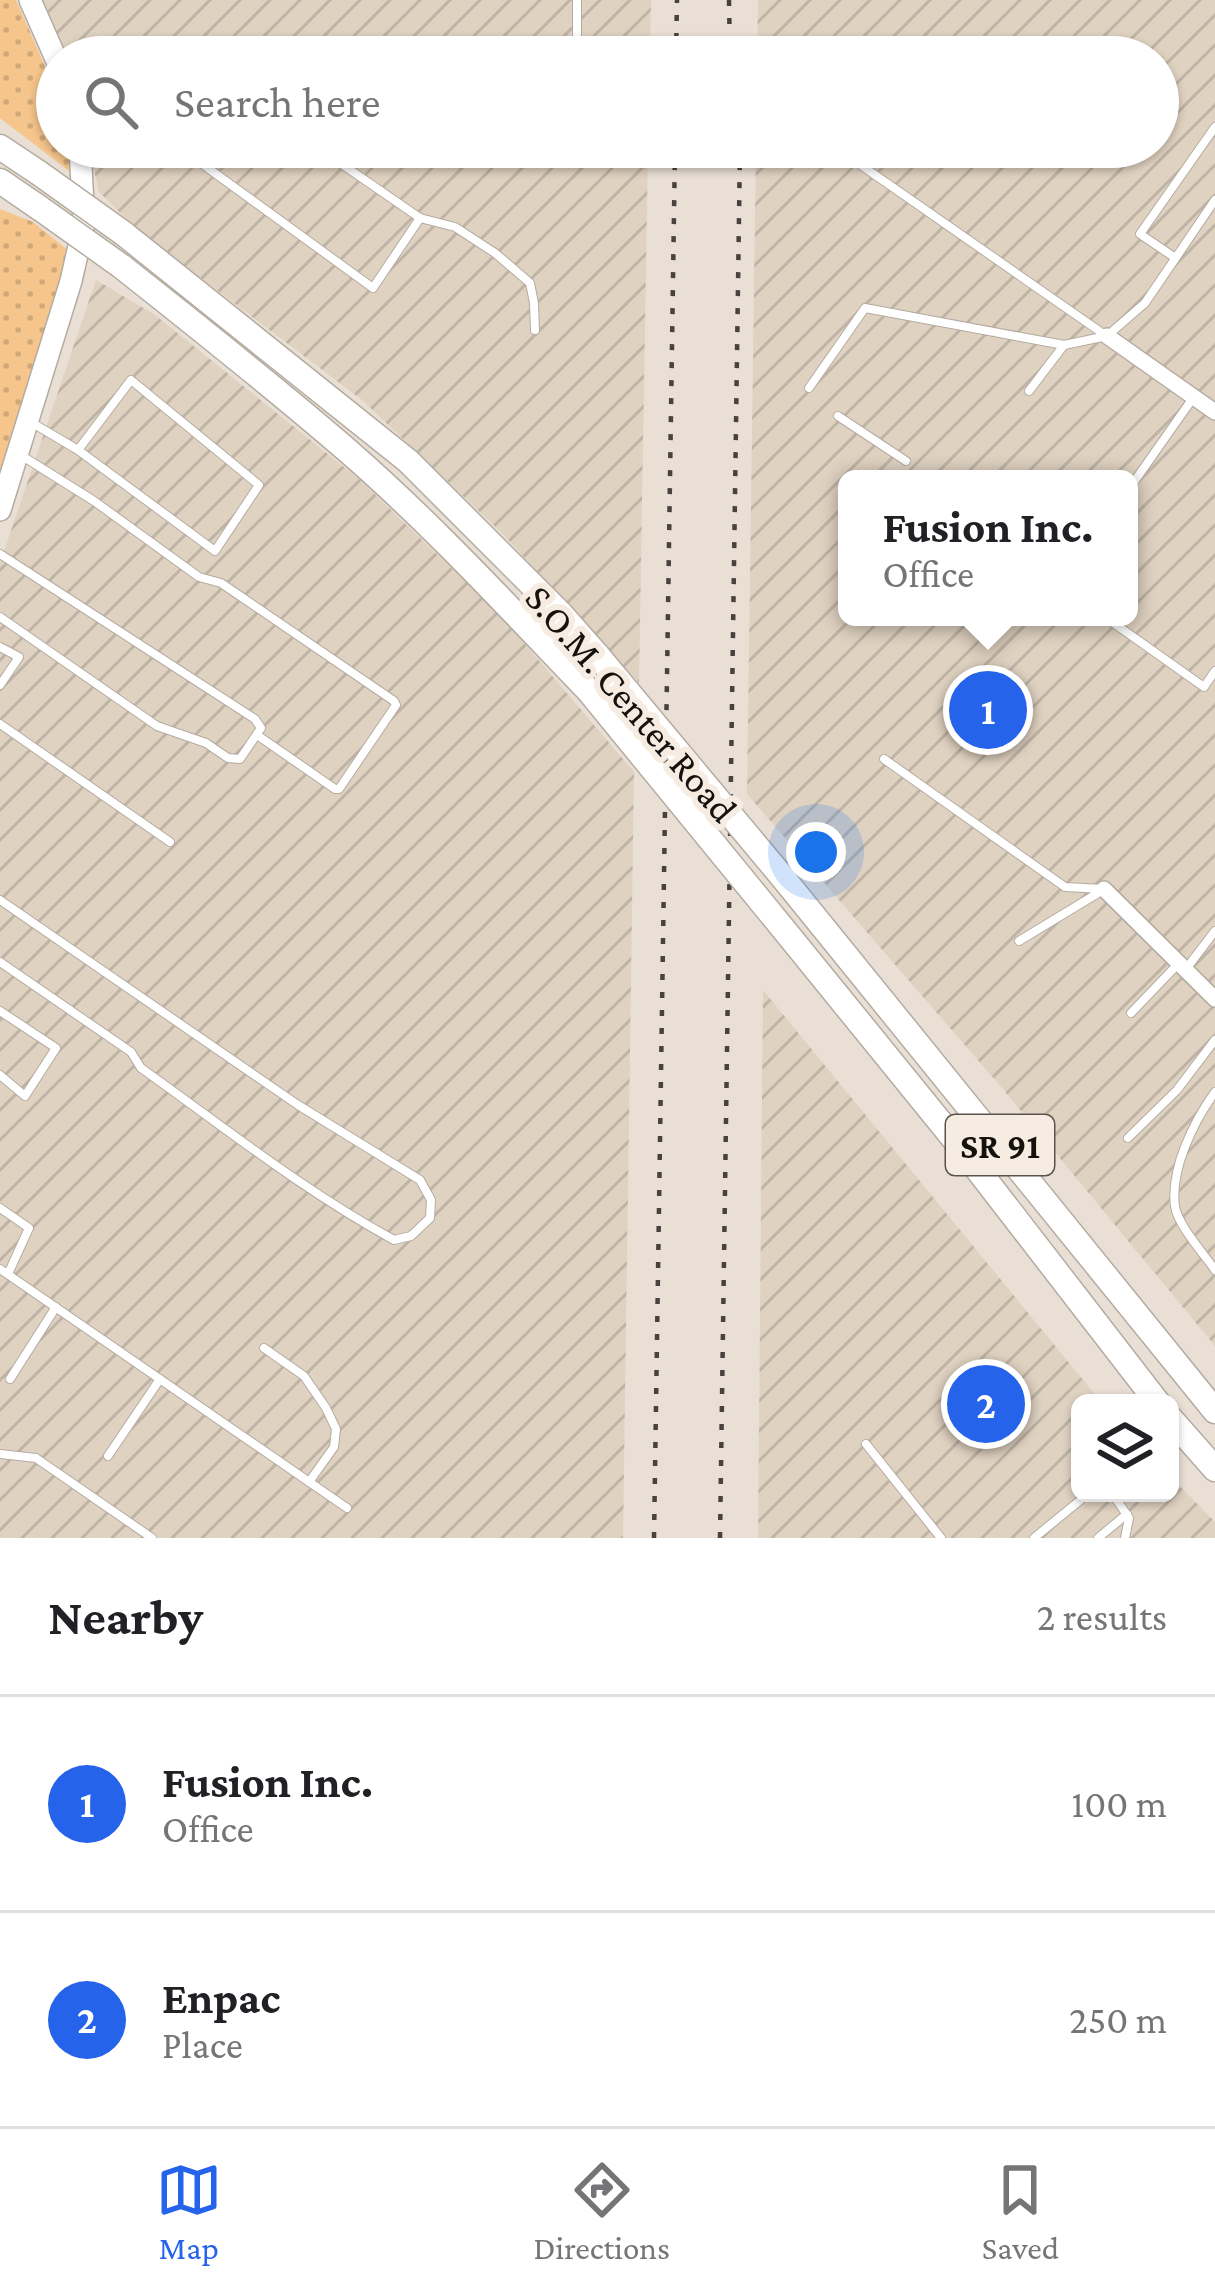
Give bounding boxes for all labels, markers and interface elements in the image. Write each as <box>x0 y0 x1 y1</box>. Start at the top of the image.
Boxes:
search box <box>36 36 1179 168</box>
icon: search <box>78 69 144 135</box>
text: Search here <box>174 77 381 127</box>
popup <box>838 470 1138 626</box>
text: Fusion Inc. <box>882 502 1094 552</box>
text: Office <box>882 552 974 595</box>
street label: S.O.M. Center Road <box>517 576 746 830</box>
pin: 1 <box>949 665 1027 755</box>
your location <box>786 822 846 882</box>
road number: SR 91 <box>946 1115 1054 1175</box>
pin: 2 <box>947 1359 1025 1449</box>
map controls <box>1071 1394 1179 1502</box>
button: layers <box>1071 1394 1179 1502</box>
text: Nearby <box>48 1588 203 1645</box>
text: 2 results <box>1037 1595 1167 1638</box>
text: Fusion Inc. <box>162 1757 373 1807</box>
text: 1 <box>80 1782 94 1825</box>
text: 100 m <box>1071 1782 1167 1825</box>
text: Office <box>162 1807 254 1850</box>
text: Enpac <box>162 1973 280 2023</box>
text: 2 <box>77 1998 97 2041</box>
text: 250 m <box>1069 1998 1167 2041</box>
text: Place <box>162 2023 243 2066</box>
tab: Map <box>156 2157 222 2266</box>
tab: Directions <box>534 2157 670 2266</box>
tab: Saved <box>982 2157 1059 2266</box>

